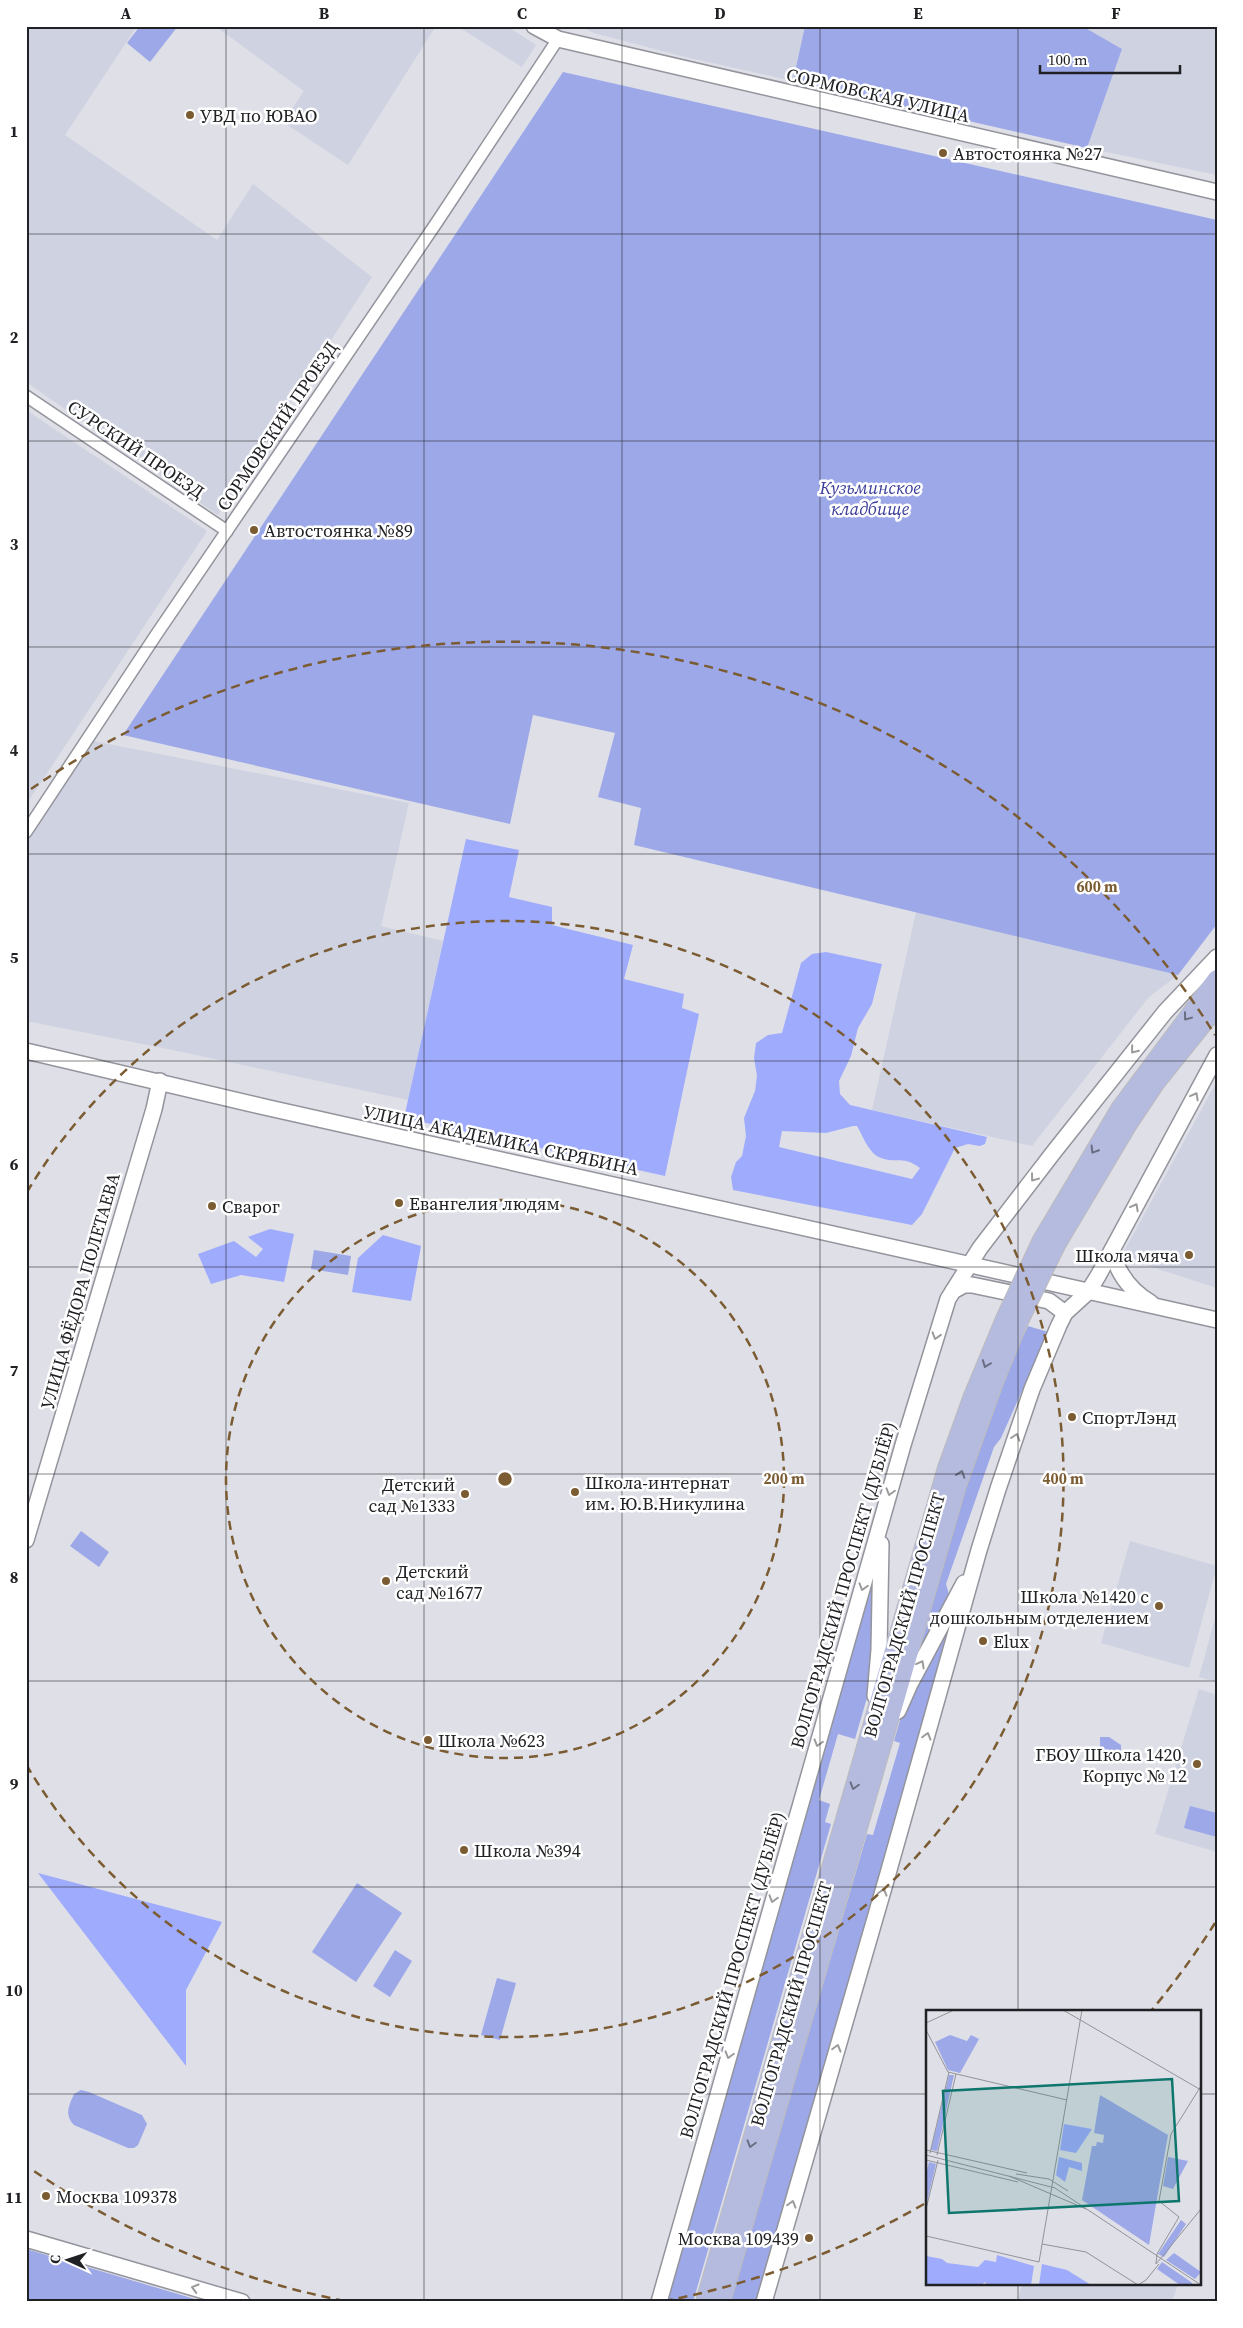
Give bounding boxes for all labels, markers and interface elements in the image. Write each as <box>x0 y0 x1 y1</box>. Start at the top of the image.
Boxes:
text: A <box>121 2 132 24</box>
text: B <box>319 2 330 24</box>
text: C <box>517 2 527 24</box>
text: D <box>714 2 726 24</box>
text: E <box>913 2 923 24</box>
text: F <box>1111 2 1121 24</box>
scale bar <box>1040 42 1180 74</box>
text: 100 m <box>1048 49 1088 70</box>
street label: СОРМОВСКАЯ УЛИЦА <box>784 62 972 128</box>
place label: УВД по ЮВАО <box>200 103 317 128</box>
marker: УВД по ЮВАО <box>184 109 196 121</box>
text: 1 <box>10 120 18 142</box>
place label: Автостоянка №27 <box>953 141 1102 166</box>
marker: Автостоянка №27 <box>937 147 949 159</box>
text: 2 <box>10 326 19 348</box>
street label: СОРМОВСКИЙ ПРОЕЗД <box>211 336 343 516</box>
street label: СУРСКИЙ ПРОЕЗД <box>63 394 209 504</box>
park label: Кузьминское кладбище <box>818 475 921 521</box>
place label: Автостоянка №89 <box>264 518 413 543</box>
marker: Автостоянка №89 <box>248 524 260 536</box>
text: 3 <box>10 533 19 555</box>
text: 4 <box>10 739 19 761</box>
text: 600 m <box>1076 876 1118 897</box>
text: 5 <box>10 946 19 968</box>
one-way arrow <box>1185 1011 1193 1020</box>
one-way arrow <box>1132 1044 1140 1053</box>
one-way arrow <box>1189 1092 1199 1101</box>
street label: УЛИЦА АКАДЕМИКА СКРЯБИНА <box>361 1099 641 1181</box>
one-way arrow <box>1090 1145 1100 1154</box>
text: 6 <box>10 1153 19 1175</box>
street label: УЛИЦА ФЁДОРА ПОЛЕТАЕВА <box>34 1170 126 1412</box>
one-way arrow <box>1030 1172 1039 1181</box>
place label: Евангелия людям <box>409 1191 560 1216</box>
place label: Сварог <box>222 1194 280 1219</box>
marker: Евангелия людям <box>393 1197 405 1209</box>
marker: Сварог <box>206 1200 218 1212</box>
one-way arrow <box>1129 1203 1139 1212</box>
place label: Школа мяча <box>1075 1243 1180 1268</box>
marker: Школа мяча <box>1183 1249 1195 1261</box>
one-way arrow <box>932 1332 942 1340</box>
text: 7 <box>10 1359 19 1381</box>
one-way arrow <box>981 1359 991 1367</box>
place label: СпортЛэнд <box>1082 1405 1177 1430</box>
marker: СпортЛэнд <box>1066 1411 1078 1423</box>
street label: ВОЛГОГРАДСКИЙ ПРОСПЕКТ (ДУБЛЁР) <box>784 1419 902 1751</box>
one-way arrow <box>1010 1433 1020 1441</box>
text: 200 m <box>763 1468 805 1489</box>
text: 400 m <box>1042 1468 1084 1489</box>
centre of rings <box>496 1470 514 1488</box>
place label: Школа-интернат им. Ю.В.Никулина <box>585 1470 746 1516</box>
one-way arrow <box>955 1470 965 1479</box>
place label: Детский сад №1333 <box>368 1472 455 1518</box>
marker: Школа-интернат им. Ю.В.Никулина <box>569 1486 581 1498</box>
one-way arrow <box>885 1487 895 1495</box>
marker: Детский сад №1333 <box>459 1488 471 1500</box>
street label: ВОЛГОГРАДСКИЙ ПРОСПЕКТ <box>857 1489 951 1740</box>
place label: Детский сад №1677 <box>396 1559 483 1605</box>
text: 8 <box>10 1566 18 1588</box>
marker: Детский сад №1677 <box>380 1575 392 1587</box>
one-way arrow <box>858 1582 868 1590</box>
place label: Школа №1420 с дошкольным отделением <box>930 1584 1149 1630</box>
marker: Школа №1420 с дошкольным отделением <box>1153 1600 1165 1612</box>
place label: Elux <box>993 1629 1030 1654</box>
marker: Elux <box>977 1635 989 1647</box>
one-way arrow <box>915 1661 925 1670</box>
place label: Школа №623 <box>438 1728 545 1753</box>
one-way arrow <box>922 1732 932 1741</box>
marker: Школа №623 <box>422 1734 434 1746</box>
one-way arrow <box>813 1738 823 1746</box>
place label: ГБОУ Школа 1420, Корпус № 12 <box>1035 1742 1187 1788</box>
marker: ГБОУ Школа 1420, Корпус № 12 <box>1191 1758 1203 1770</box>
text: 9 <box>10 1773 19 1795</box>
one-way arrow <box>850 1781 860 1790</box>
street label: ВОЛГОГРАДСКИЙ ПРОСПЕКТ (ДУБЛЁР) <box>673 1809 791 2141</box>
place label: Школа №394 <box>474 1838 581 1863</box>
marker: Школа №394 <box>458 1844 470 1856</box>
street label: ВОЛГОГРАДСКИЙ ПРОСПЕКТ <box>744 1878 838 2129</box>
one-way arrow <box>877 1889 887 1897</box>
one-way arrow <box>769 1894 779 1903</box>
text: 10 <box>5 1979 23 2001</box>
inset map <box>926 2010 1200 2286</box>
one-way arrow <box>831 2045 841 2053</box>
one-way arrow <box>724 2051 735 2060</box>
one-way arrow <box>746 2139 756 2147</box>
place label: Москва 109378 <box>56 2184 177 2209</box>
text: 11 <box>5 2186 23 2208</box>
marker: Москва 109378 <box>40 2190 52 2202</box>
one-way arrow <box>787 2201 797 2209</box>
place label: Москва 109439 <box>678 2226 799 2251</box>
marker: Москва 109439 <box>803 2232 815 2244</box>
north arrow <box>42 2236 92 2286</box>
text: С <box>45 2254 65 2264</box>
one-way arrow <box>192 2284 200 2294</box>

